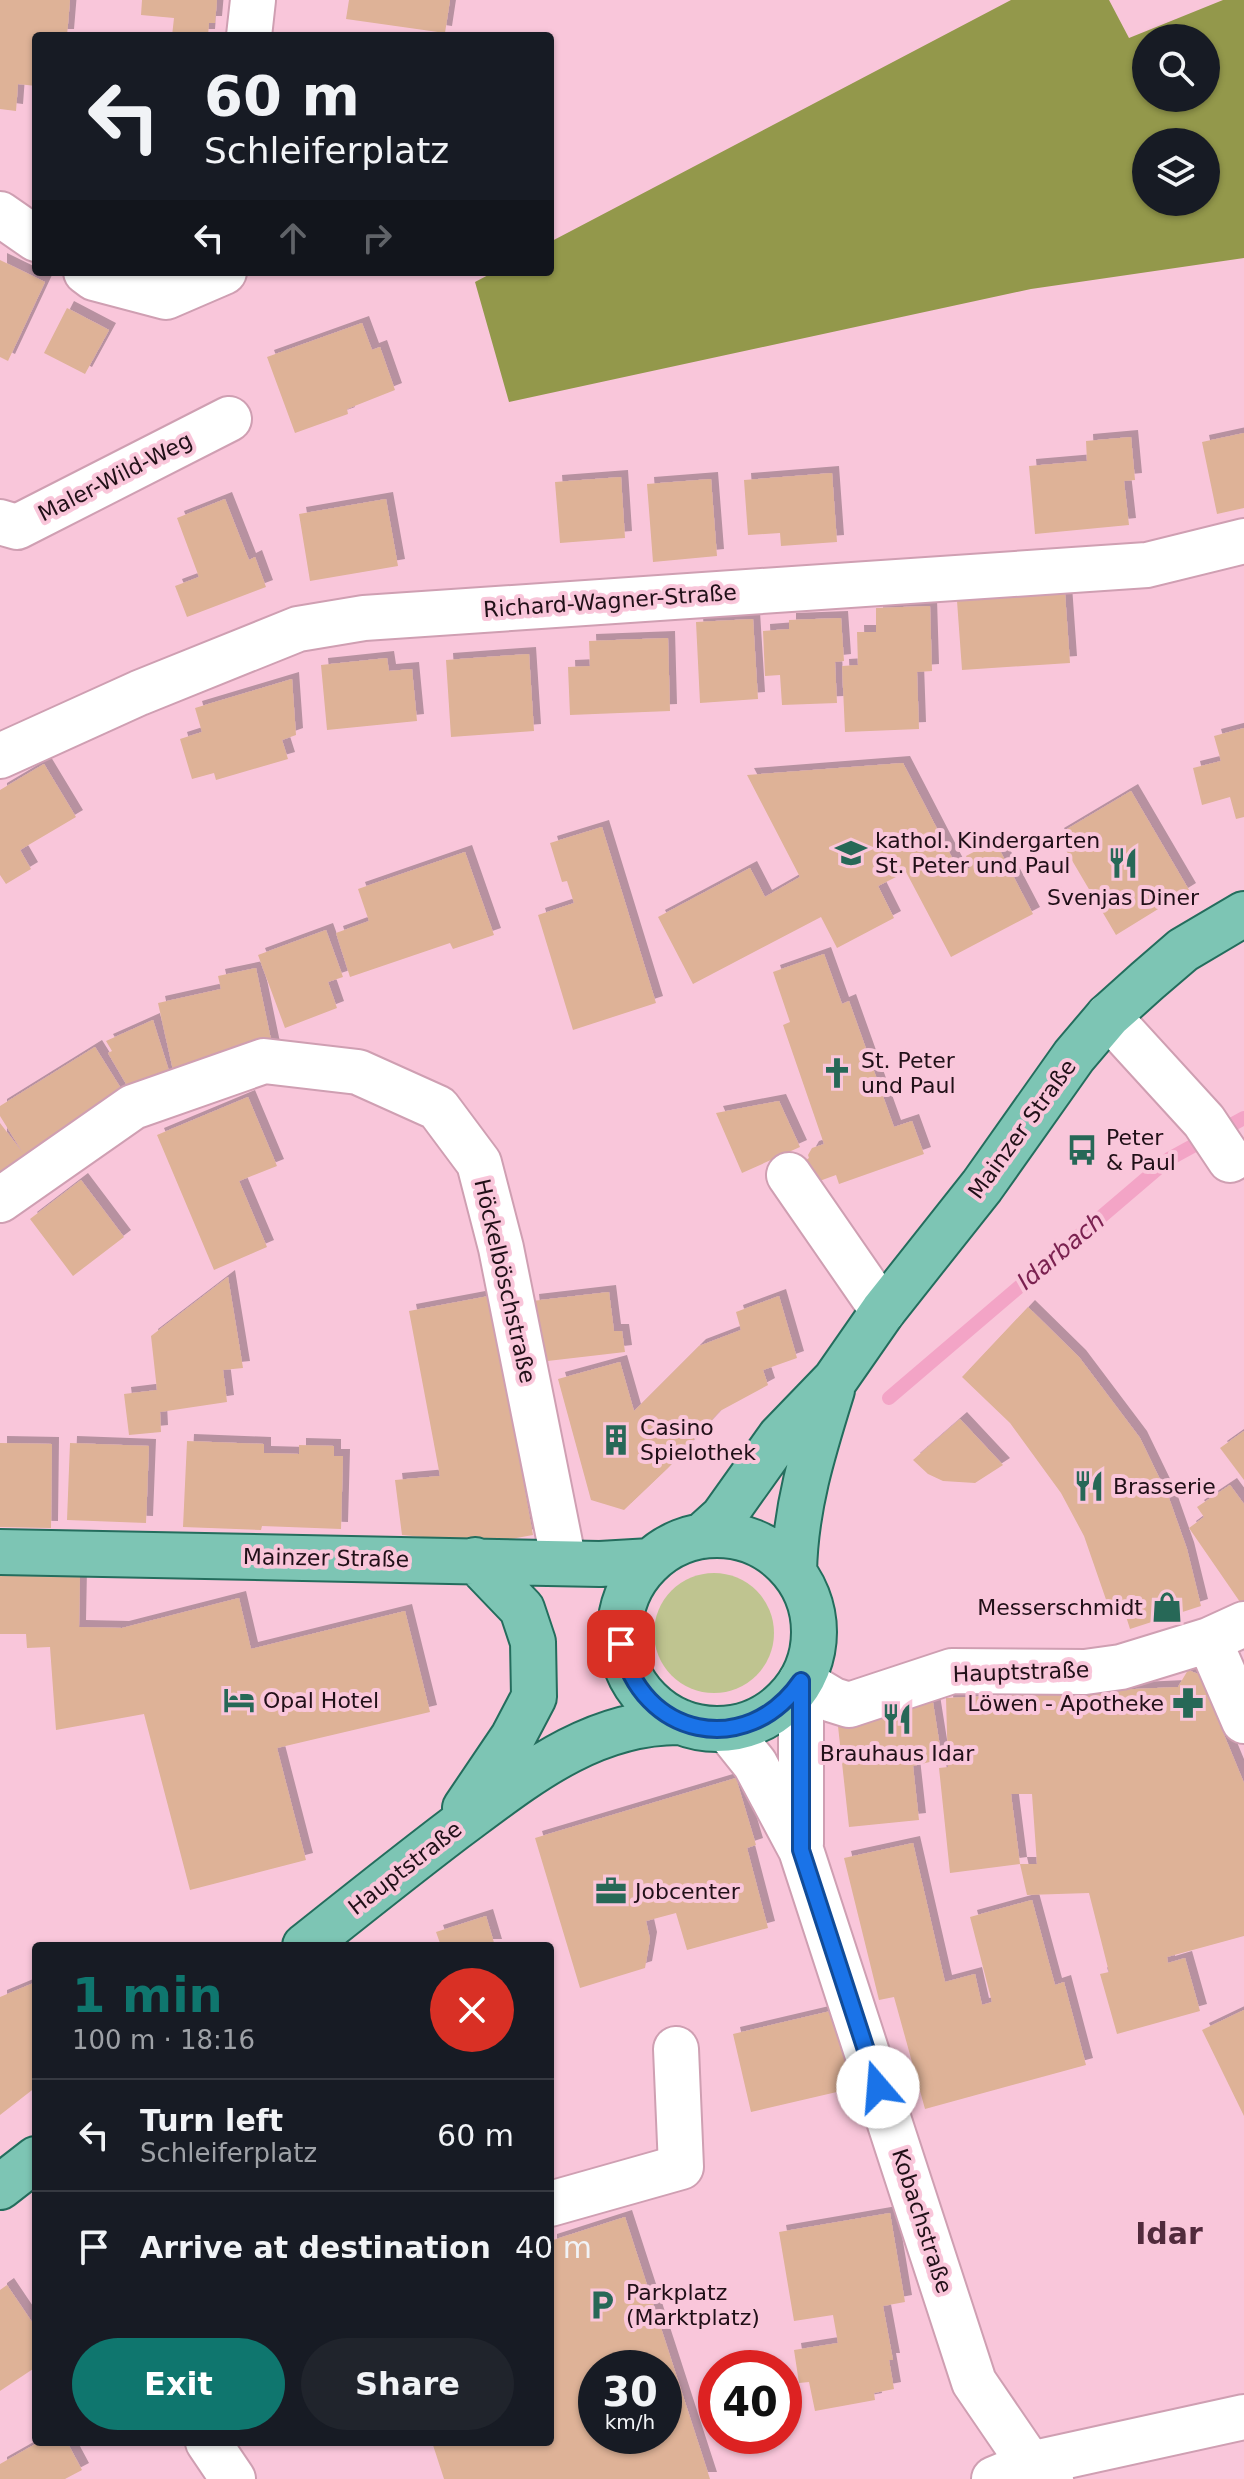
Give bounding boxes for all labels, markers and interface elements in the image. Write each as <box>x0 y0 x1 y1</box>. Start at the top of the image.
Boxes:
map controls <box>1132 24 1220 216</box>
button: search <box>1132 24 1220 112</box>
text: 60 m <box>204 63 360 128</box>
icon: left <box>72 64 176 168</box>
button: layers <box>1132 128 1220 216</box>
text: Schleiferplatz <box>204 130 449 171</box>
icon: left <box>187 216 231 260</box>
icon: ahead <box>271 216 315 260</box>
icon: right <box>355 216 399 260</box>
street label: Maler-Wild-Weg <box>34 427 196 527</box>
street label: Richard-Wagner-Straße <box>482 580 738 622</box>
place label: kathol. Kindergarten St. Peter und Paul <box>875 828 1100 878</box>
school or university icon: kathol. Kindergarten St. Peter und Paul <box>834 836 868 870</box>
restaurant icon: Svenjas Diner <box>1106 846 1140 880</box>
place label: Svenjas Diner <box>1047 885 1200 910</box>
place label: St. Peter und Paul <box>861 1048 956 1098</box>
street label: Mainzer Straße <box>963 1054 1081 1204</box>
church icon: St. Peter und Paul <box>820 1056 854 1090</box>
place label: Peter & Paul <box>1106 1125 1176 1175</box>
bus stop icon: Peter & Paul <box>1065 1133 1099 1167</box>
street label: Höckelböschstraße <box>469 1177 541 1385</box>
water label: Idarbach <box>1012 1206 1110 1296</box>
place label: Casino Spielothek <box>640 1415 756 1465</box>
building icon: Casino Spielothek <box>599 1423 633 1457</box>
restaurant icon: Brasserie <box>1072 1469 1106 1503</box>
place label: Brasserie <box>1113 1474 1216 1499</box>
street label: Mainzer Straße <box>243 1544 409 1572</box>
shop icon: Messerschmidt <box>1150 1590 1184 1624</box>
place label: Messerschmidt <box>977 1595 1143 1620</box>
pin <box>587 1610 655 1678</box>
icon: arrive <box>599 1622 643 1666</box>
street label: Hauptstraße <box>952 1657 1090 1687</box>
hotel icon: Opal Hotel <box>222 1683 256 1717</box>
pharmacy icon: Löwen - Apotheke <box>1171 1686 1205 1720</box>
place label: Opal Hotel <box>263 1688 379 1713</box>
place label: Löwen - Apotheke <box>967 1691 1164 1716</box>
restaurant icon: Brauhaus Idar <box>880 1702 914 1736</box>
place label: Brauhaus Idar <box>820 1741 975 1766</box>
street label: Hauptstraße <box>343 1816 467 1920</box>
office icon: Jobcenter <box>594 1874 628 1908</box>
place label: Jobcenter <box>633 1879 741 1904</box>
text: 1 min <box>72 1967 223 2023</box>
button: close <box>430 1968 514 2052</box>
text: 100 m · 18:16 <box>72 2025 255 2055</box>
position arrow <box>836 2045 920 2129</box>
text: Turn left <box>140 2103 283 2138</box>
icon: left <box>72 2113 116 2157</box>
text: 60 m <box>437 2118 514 2153</box>
text: Schleiferplatz <box>140 2138 317 2168</box>
street label: Kobachstraße <box>887 2146 957 2296</box>
district label: Idar <box>1135 2216 1203 2251</box>
icon: arrive <box>72 2225 116 2269</box>
text: Arrive at destination <box>140 2230 491 2265</box>
text: 40 m <box>515 2230 592 2265</box>
place label: Parkplatz (Marktplatz) <box>626 2280 760 2330</box>
parking icon: Parkplatz (Marktplatz) <box>585 2288 619 2322</box>
button: Exit <box>72 2338 285 2430</box>
button: Share <box>301 2338 514 2430</box>
speed limit sign: 40 <box>698 2350 802 2454</box>
text: 30 <box>602 2369 658 2415</box>
text: km/h <box>605 2410 655 2434</box>

